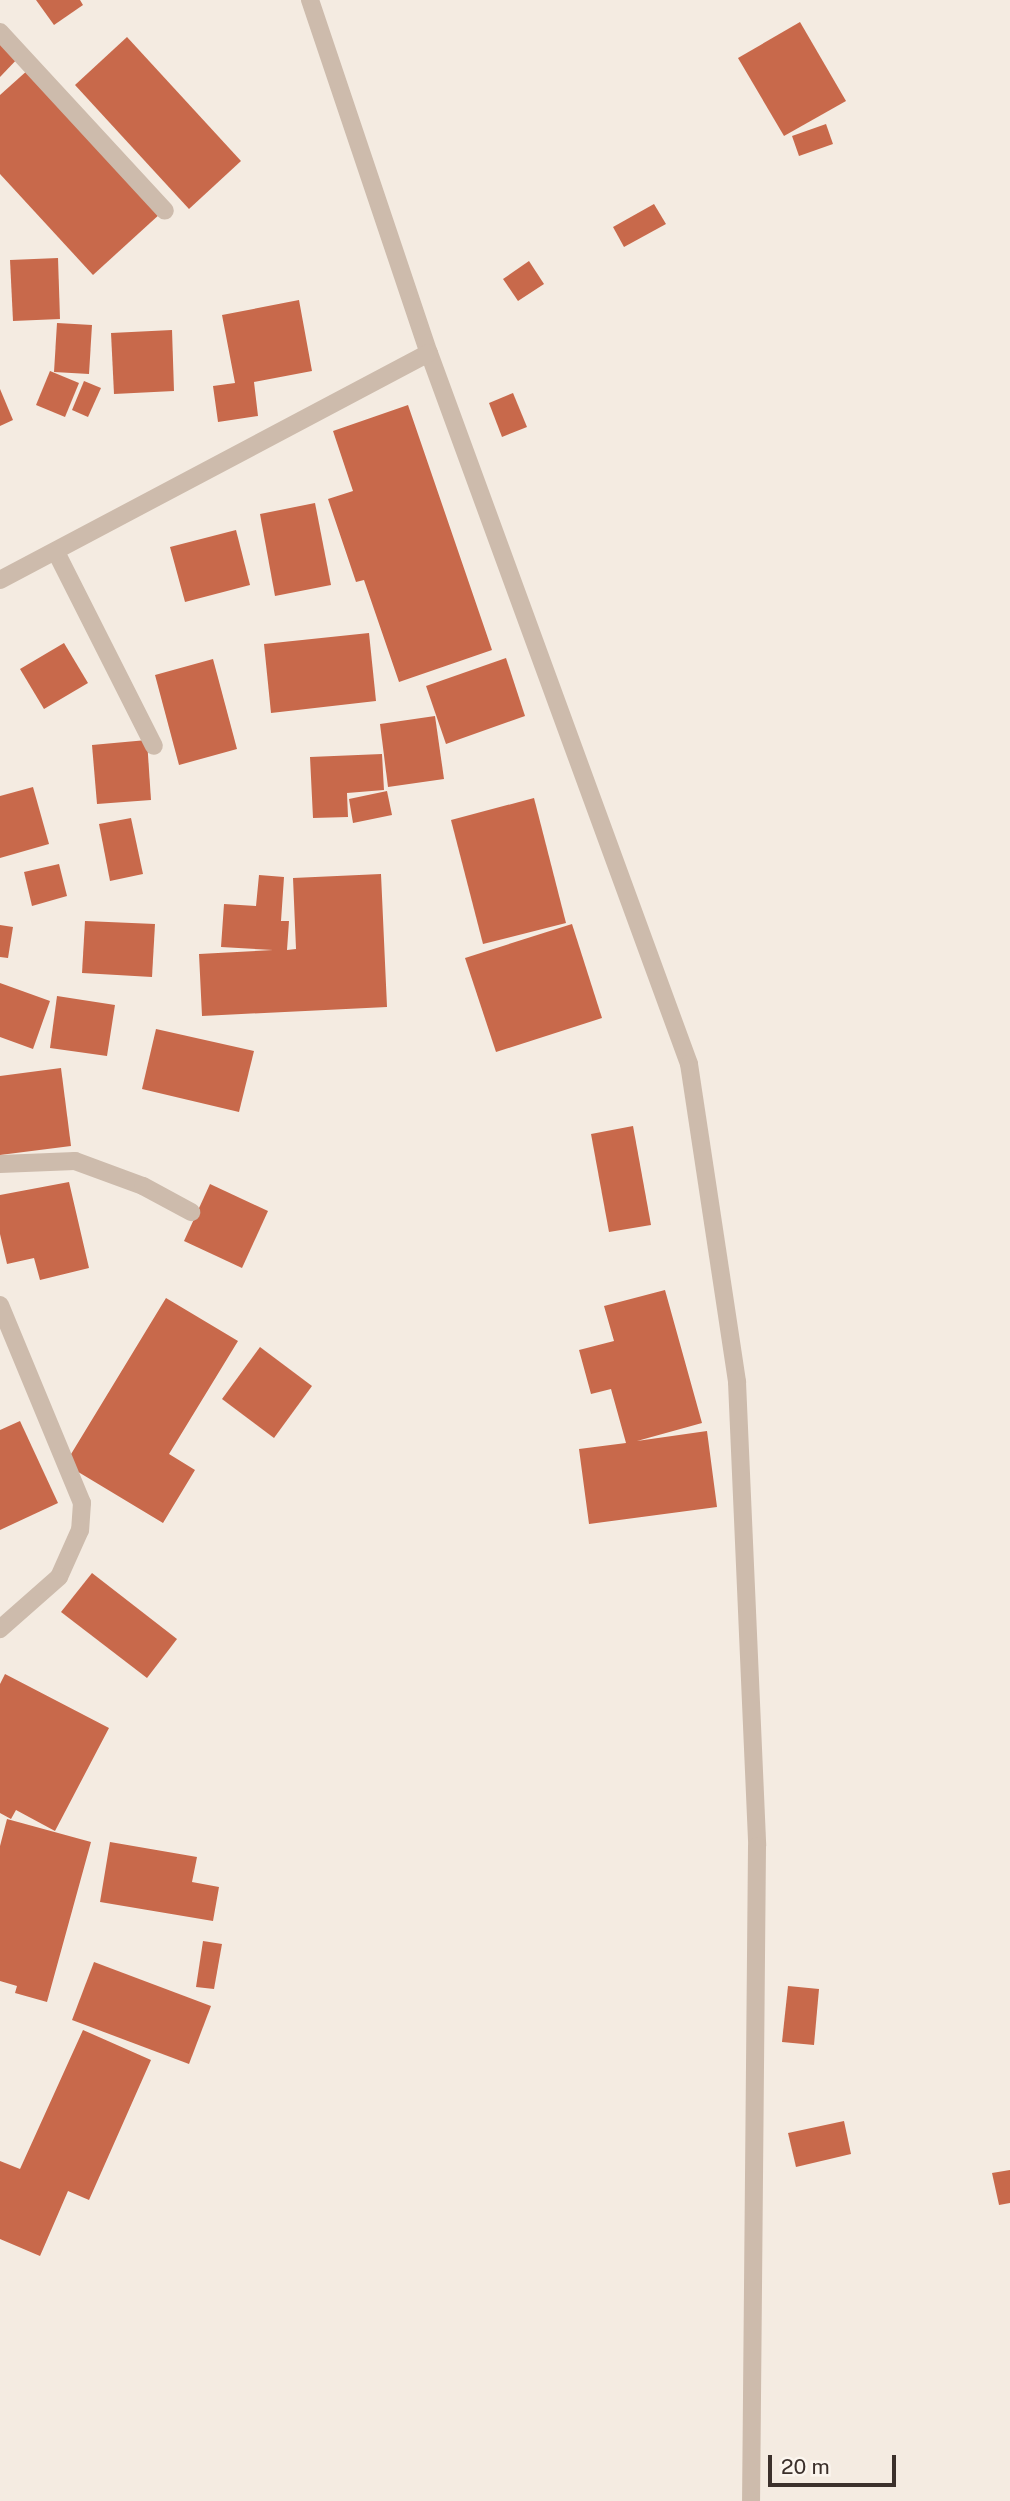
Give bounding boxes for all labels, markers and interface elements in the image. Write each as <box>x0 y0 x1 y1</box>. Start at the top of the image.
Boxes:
scale bar <box>772 2442 900 2486</box>
text: 20 m <box>781 2454 830 2479</box>

